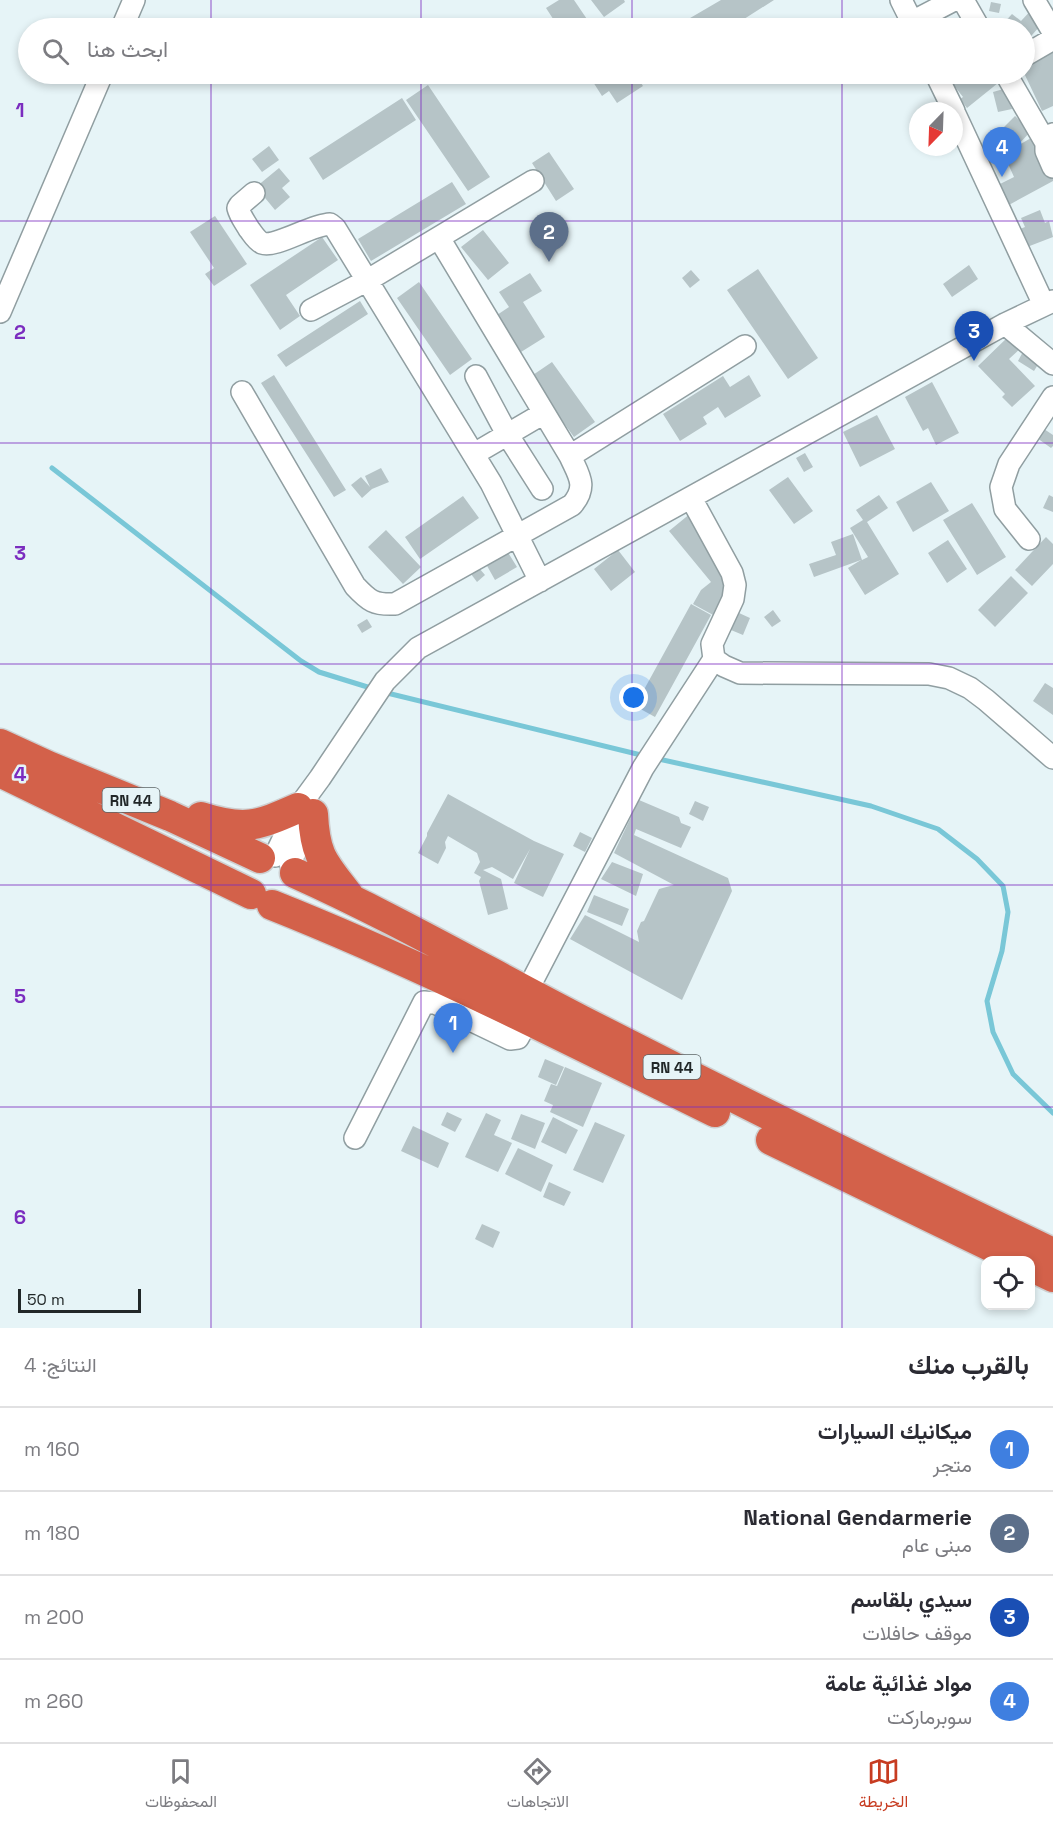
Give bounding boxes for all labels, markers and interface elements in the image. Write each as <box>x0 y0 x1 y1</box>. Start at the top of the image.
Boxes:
search box <box>18 18 1035 84</box>
icon: search <box>39 35 72 68</box>
text: ابحث هنا <box>87 35 168 63</box>
text: 1 <box>15 97 25 123</box>
north arrow <box>909 102 963 156</box>
pin: 4 <box>982 128 1022 177</box>
pin: 2 <box>530 212 568 262</box>
pin: 3 <box>954 312 994 361</box>
text: 2 <box>14 319 26 345</box>
text: 3 <box>14 540 26 566</box>
your location <box>619 683 648 712</box>
text: 4 <box>14 761 27 787</box>
road number: RN 44 <box>102 788 160 812</box>
text: 5 <box>14 983 26 1009</box>
pin: 1 <box>434 1004 472 1053</box>
road number: RN 44 <box>644 1055 700 1079</box>
text: 6 <box>14 1204 26 1230</box>
map controls <box>981 1256 1035 1310</box>
button: locate <box>981 1256 1035 1310</box>
scale bar <box>18 1286 141 1314</box>
text: 50 m <box>27 1289 65 1310</box>
text: بالقرب منك <box>908 1348 1029 1382</box>
text: النتائج: 4 <box>24 1352 97 1378</box>
text: ميكانيك السيارات <box>818 1417 972 1445</box>
text: 160 m <box>24 1436 80 1462</box>
text: 1 <box>1005 1436 1014 1462</box>
text: متجر <box>933 1452 972 1478</box>
text: National Gendarmerie <box>743 1503 972 1531</box>
text: 180 m <box>24 1520 80 1546</box>
text: 2 <box>1004 1520 1015 1546</box>
text: مبنى عام <box>902 1532 972 1558</box>
text: سيدي بلقاسم <box>851 1585 972 1613</box>
text: 200 m <box>24 1604 84 1630</box>
text: 3 <box>1003 1604 1016 1630</box>
text: موقف حافلات <box>862 1620 972 1646</box>
text: مواد غذائية عامة <box>825 1669 972 1697</box>
text: 260 m <box>24 1688 83 1714</box>
text: 4 <box>1003 1688 1016 1714</box>
text: سوبرماركت <box>887 1704 972 1730</box>
tab: المحفوظات <box>145 1755 217 1816</box>
tab: الاتجاهات <box>507 1755 569 1816</box>
tab: الخريطة <box>859 1755 908 1816</box>

